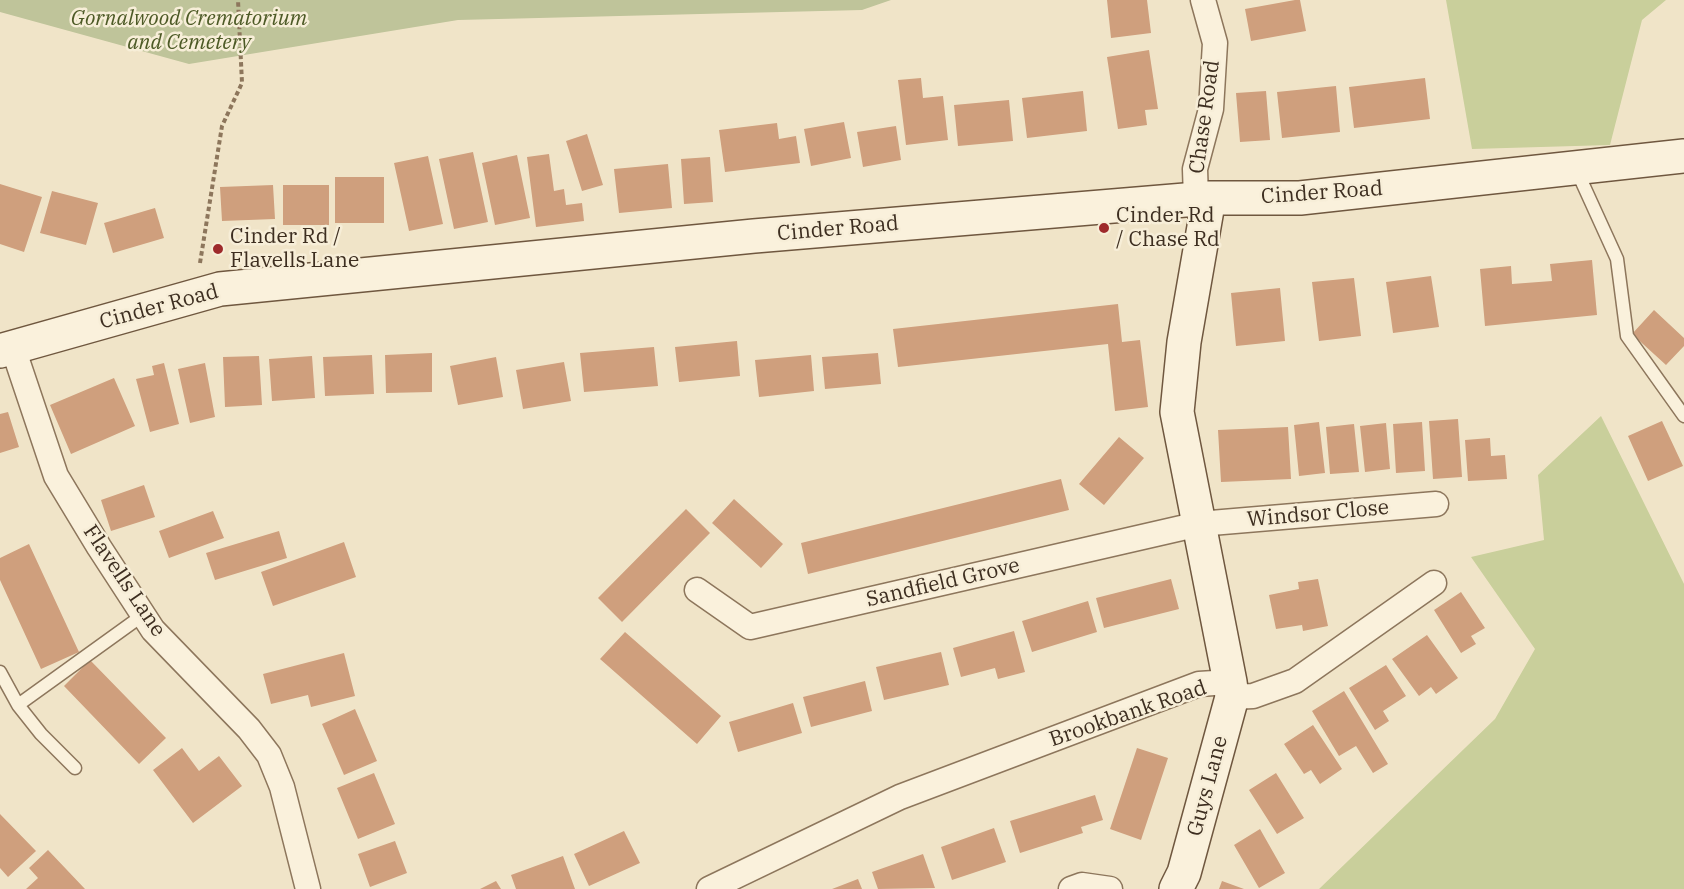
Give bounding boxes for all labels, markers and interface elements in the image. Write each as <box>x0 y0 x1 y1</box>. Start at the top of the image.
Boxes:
park label: Gornalwood Crematorium and Cemetery <box>71 6 307 56</box>
street label: Chase Road <box>1185 58 1225 176</box>
street label: Cinder Road <box>1260 176 1384 210</box>
place label: Cinder Rd / Chase Rd <box>1116 203 1220 253</box>
street label: Cinder Road <box>776 211 900 247</box>
marker: Cinder Rd / Chase Rd <box>1097 221 1111 235</box>
place label: Cinder Rd / Flavells Lane <box>230 224 359 274</box>
marker: Cinder Rd / Flavells Lane <box>211 242 225 256</box>
street label: Cinder Road <box>97 279 221 335</box>
street label: Windsor Close <box>1246 495 1390 533</box>
street label: Flavells Lane <box>77 520 171 642</box>
street label: Sandfield Grove <box>864 553 1022 613</box>
street label: Brookbank Road <box>1046 675 1210 753</box>
street label: Guys Lane <box>1183 733 1233 839</box>

